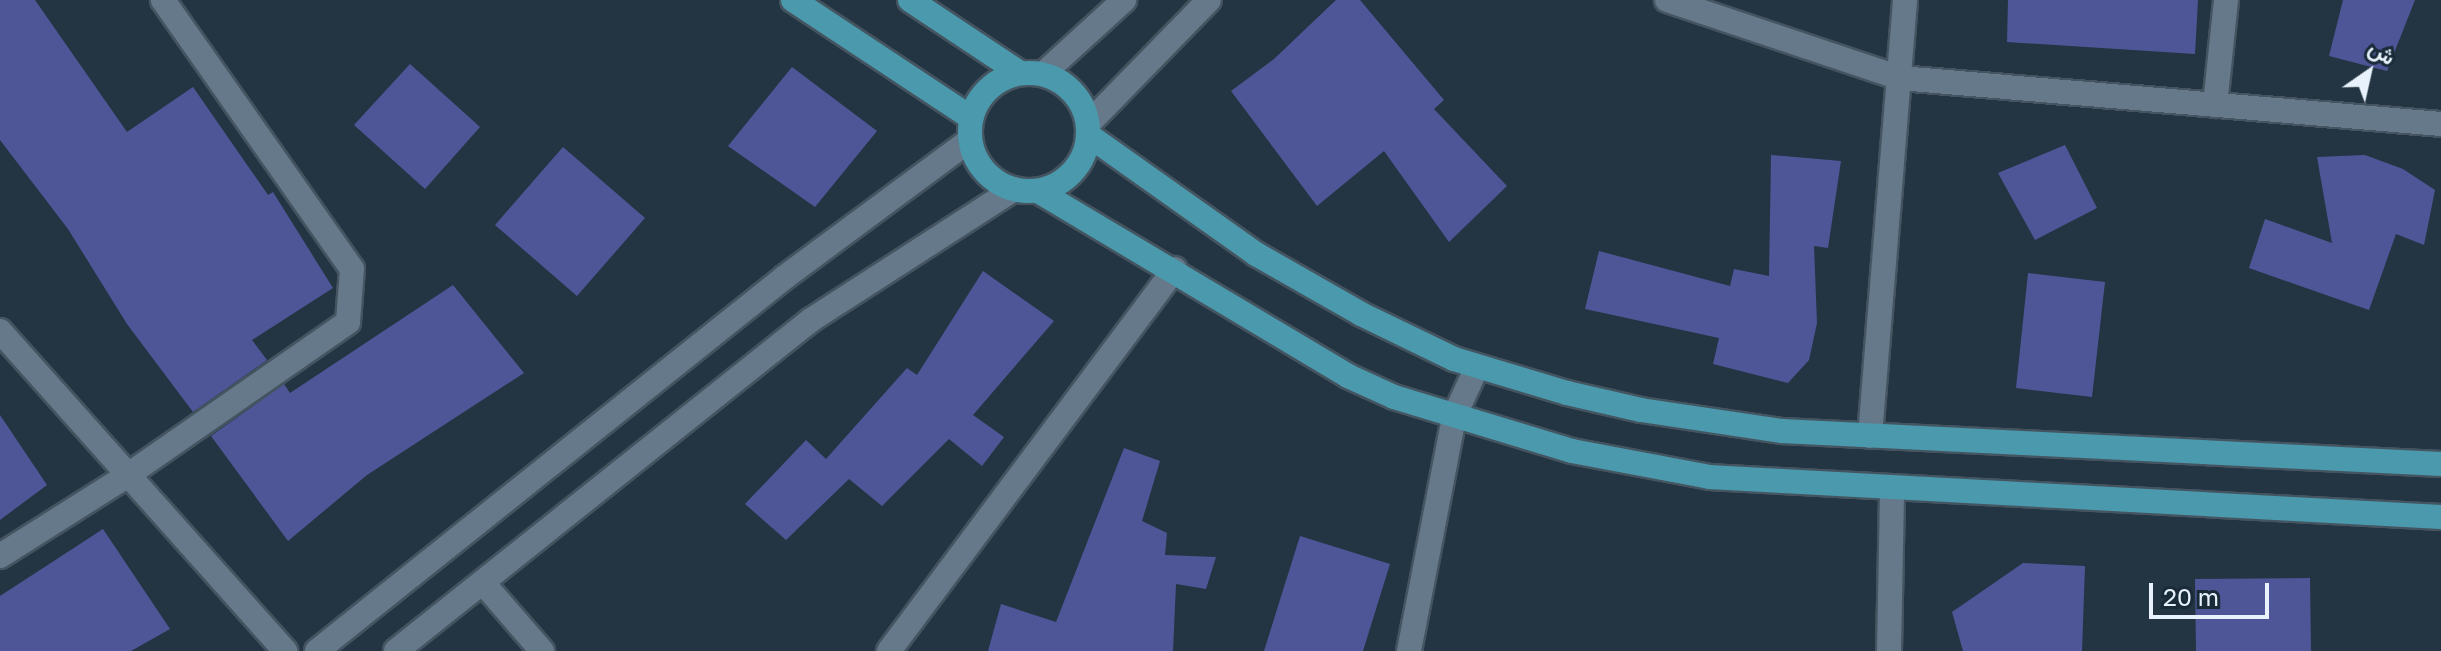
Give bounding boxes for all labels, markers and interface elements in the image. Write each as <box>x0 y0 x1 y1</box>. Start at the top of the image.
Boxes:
north arrow <box>2329 32 2409 112</box>
text: ش <box>2364 33 2401 70</box>
scale bar <box>2153 567 2273 617</box>
text: 20 m <box>2163 582 2219 611</box>

